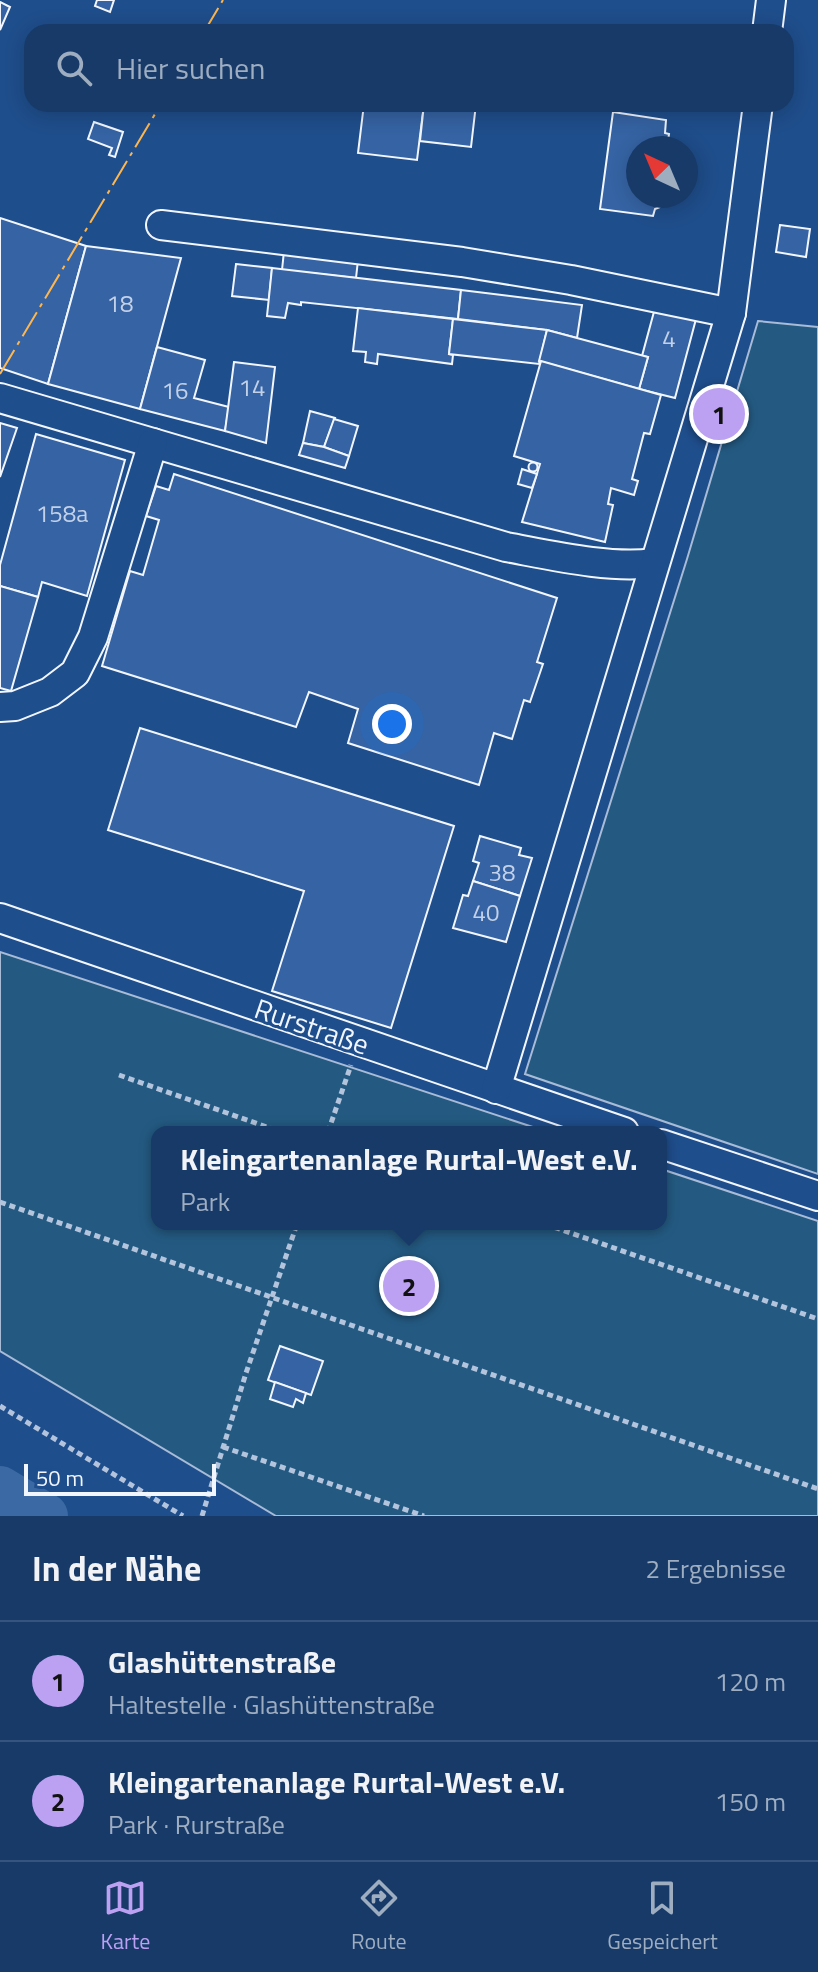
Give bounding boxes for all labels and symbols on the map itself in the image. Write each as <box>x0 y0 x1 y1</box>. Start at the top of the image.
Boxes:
north arrow <box>626 136 698 208</box>
house number: 18 <box>107 285 133 321</box>
house number: 4 <box>662 320 676 356</box>
house number: 14 <box>239 369 265 405</box>
house number: 16 <box>162 372 188 408</box>
pin: 1 <box>693 384 745 444</box>
house number: 158a <box>36 495 88 531</box>
your location <box>372 704 412 744</box>
house number: 38 <box>489 854 515 890</box>
house number: 40 <box>473 894 499 930</box>
street label: Rurstraße <box>249 986 375 1066</box>
pin: 2 <box>383 1256 435 1316</box>
scale bar <box>24 1460 216 1496</box>

